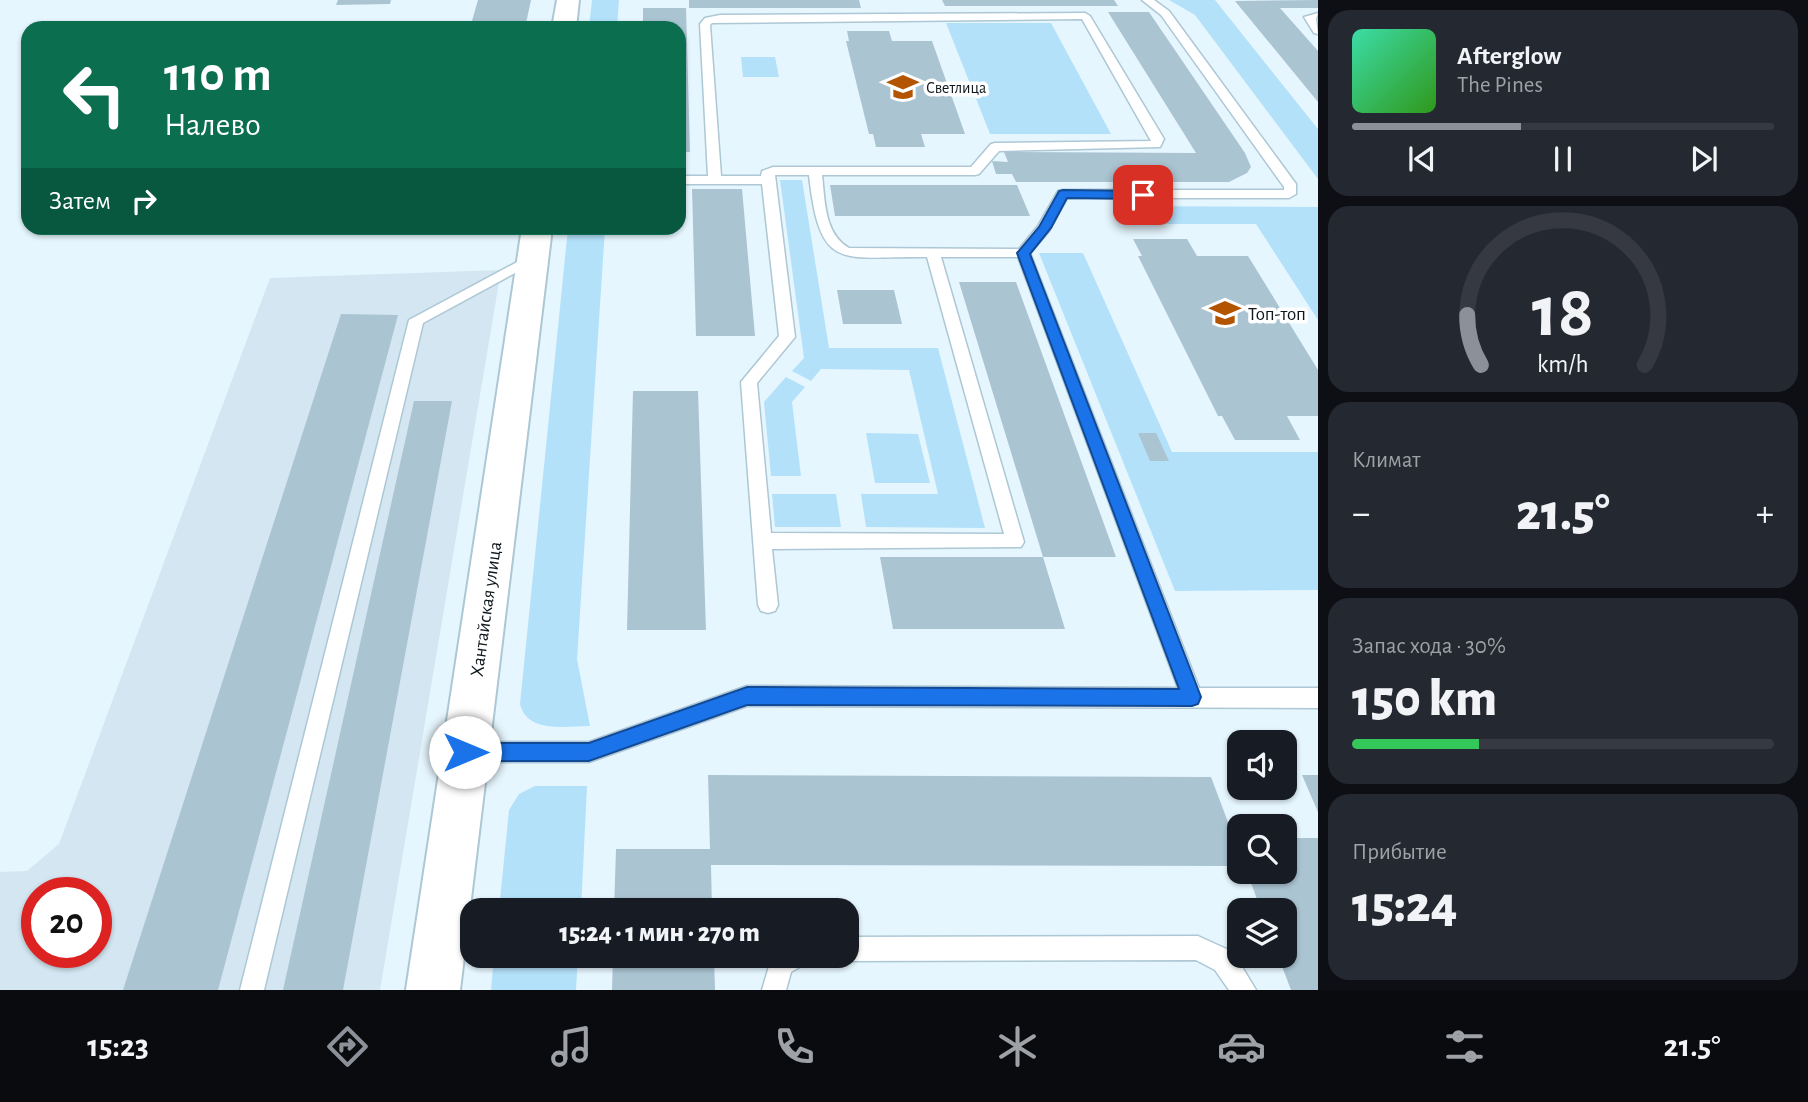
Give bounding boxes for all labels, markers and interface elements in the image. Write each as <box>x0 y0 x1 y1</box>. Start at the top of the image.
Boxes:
text: Afterglow <box>1457 43 1561 69</box>
icon: left <box>49 49 140 140</box>
text: 110 m <box>164 51 272 100</box>
school or university icon: Светлица <box>886 70 920 104</box>
text: The Pines <box>1457 74 1543 97</box>
place label: Светлица <box>926 80 986 96</box>
text: Налево <box>164 109 261 141</box>
icon: previous <box>1403 140 1441 178</box>
icon: pause <box>1544 140 1582 178</box>
icon: next <box>1685 140 1723 178</box>
pin <box>1113 165 1173 225</box>
icon: arrive <box>1124 176 1162 214</box>
icon: right <box>125 182 163 220</box>
text: Затем <box>49 188 111 214</box>
text: 18 <box>1532 277 1594 350</box>
school or university icon: Топ-топ <box>1208 296 1242 330</box>
place label: Топ-топ <box>1248 305 1306 324</box>
text: km/h <box>1537 352 1589 377</box>
text: Климат <box>1352 449 1421 472</box>
text: 21.5° <box>1516 487 1610 539</box>
text: − <box>1352 495 1370 533</box>
text: + <box>1756 495 1774 533</box>
street label: Хантайская улица <box>468 540 505 678</box>
text: Запас хода · 30% <box>1352 635 1506 658</box>
text: 150 km <box>1352 673 1497 725</box>
position arrow <box>428 715 502 789</box>
map controls <box>1227 730 1297 968</box>
button: sound <box>1227 730 1297 800</box>
button: search <box>1227 814 1297 884</box>
text: Прибытие <box>1352 841 1447 864</box>
speed limit sign: 20 <box>21 877 112 968</box>
text: 15:24 <box>1352 879 1457 931</box>
button: layers <box>1227 898 1297 968</box>
text: 15:24 · 1 мин · 270 m <box>559 920 760 946</box>
icon: directions <box>323 1022 372 1071</box>
icon: music <box>547 1022 596 1071</box>
icon: phone <box>770 1022 819 1071</box>
icon: climate <box>993 1022 1042 1071</box>
icon: car <box>1217 1022 1266 1071</box>
icon: filters <box>1440 1022 1489 1071</box>
text: 15:23 <box>87 1030 149 1062</box>
text: 21.5° <box>1664 1030 1721 1062</box>

